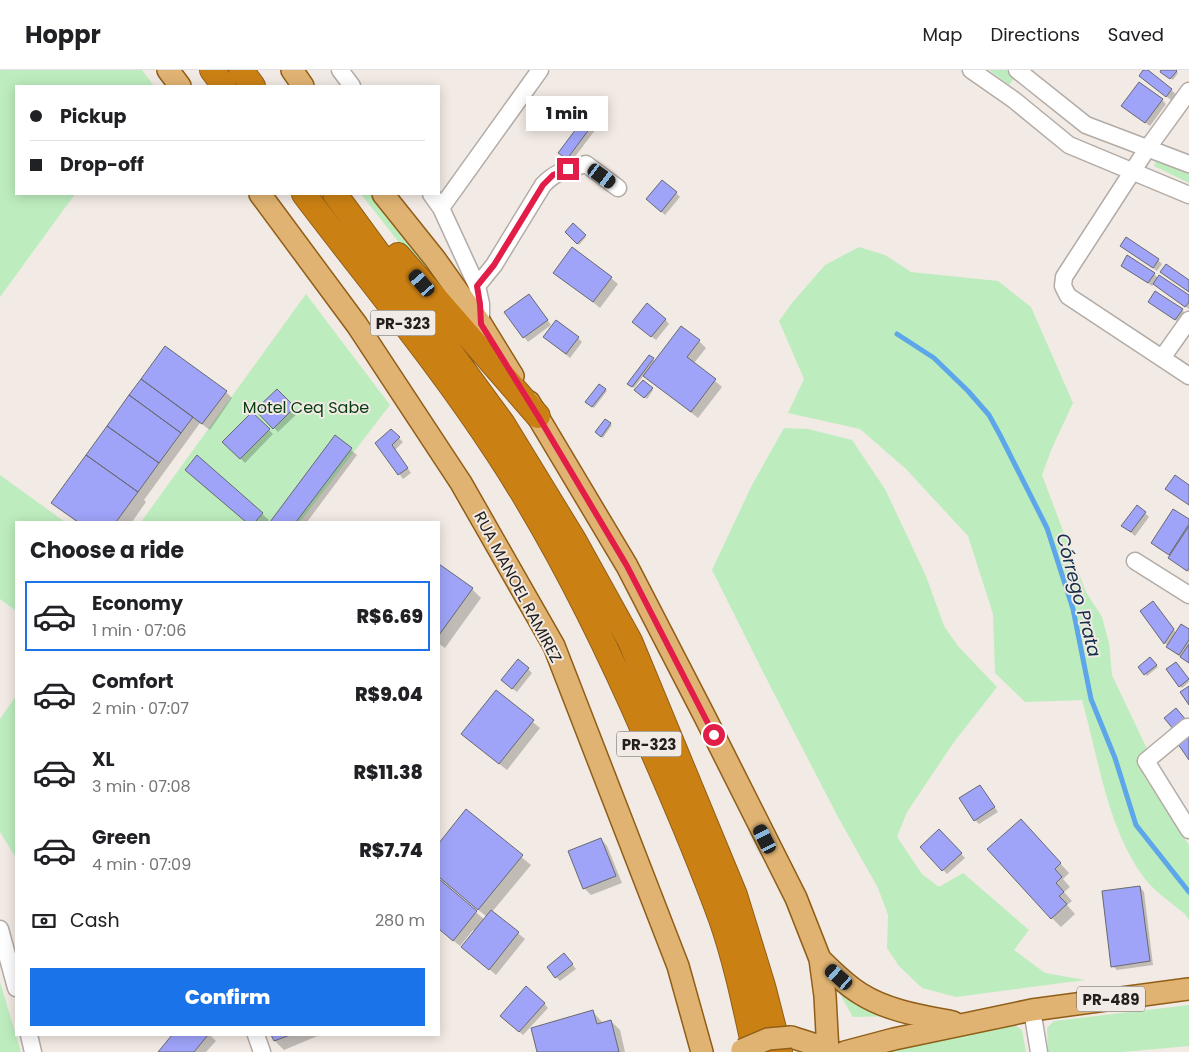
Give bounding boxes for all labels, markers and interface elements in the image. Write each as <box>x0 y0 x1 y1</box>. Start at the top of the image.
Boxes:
text: Hoppr <box>25 18 101 51</box>
text: Map <box>923 22 962 47</box>
text: Directions <box>990 22 1080 47</box>
text: Saved <box>1108 22 1164 47</box>
callout: 1 min <box>527 97 609 132</box>
text: 1 min <box>546 102 588 125</box>
text: Pickup <box>60 103 126 130</box>
text: Drop-off <box>60 151 144 178</box>
route end <box>557 158 579 180</box>
car <box>585 161 618 191</box>
car <box>406 267 437 299</box>
road number: PR-323 <box>370 310 436 336</box>
park label: Motel Ceq Sabe <box>243 396 369 419</box>
street label: RUA MANOEL RAMIREZ <box>468 507 568 667</box>
water label: Córrego Prata <box>1050 530 1108 660</box>
text: Choose a ride <box>30 535 184 566</box>
text: Economy <box>92 590 183 617</box>
icon: car <box>32 594 77 639</box>
text: R$6.69 <box>357 603 423 630</box>
text: 1 min · 07:06 <box>92 619 186 642</box>
text: Comfort <box>92 668 174 695</box>
icon: car <box>32 672 77 717</box>
text: R$9.04 <box>355 681 423 708</box>
text: 2 min · 07:07 <box>92 697 189 720</box>
route start <box>703 724 725 746</box>
road number: PR-323 <box>616 732 682 756</box>
text: XL <box>92 746 115 773</box>
icon: car <box>32 750 77 795</box>
text: R$11.38 <box>353 759 423 786</box>
text: 3 min · 07:08 <box>92 775 191 798</box>
car <box>751 822 778 856</box>
text: Green <box>92 824 151 851</box>
icon: car <box>32 828 77 873</box>
text: R$7.74 <box>359 837 423 864</box>
text: 4 min · 07:09 <box>92 853 191 876</box>
icon: cash <box>30 907 58 935</box>
text: Cash <box>70 907 120 934</box>
text: 280 m <box>375 909 425 932</box>
car <box>822 961 855 993</box>
button: Confirm <box>30 968 425 1026</box>
road number: PR-489 <box>1077 986 1145 1012</box>

